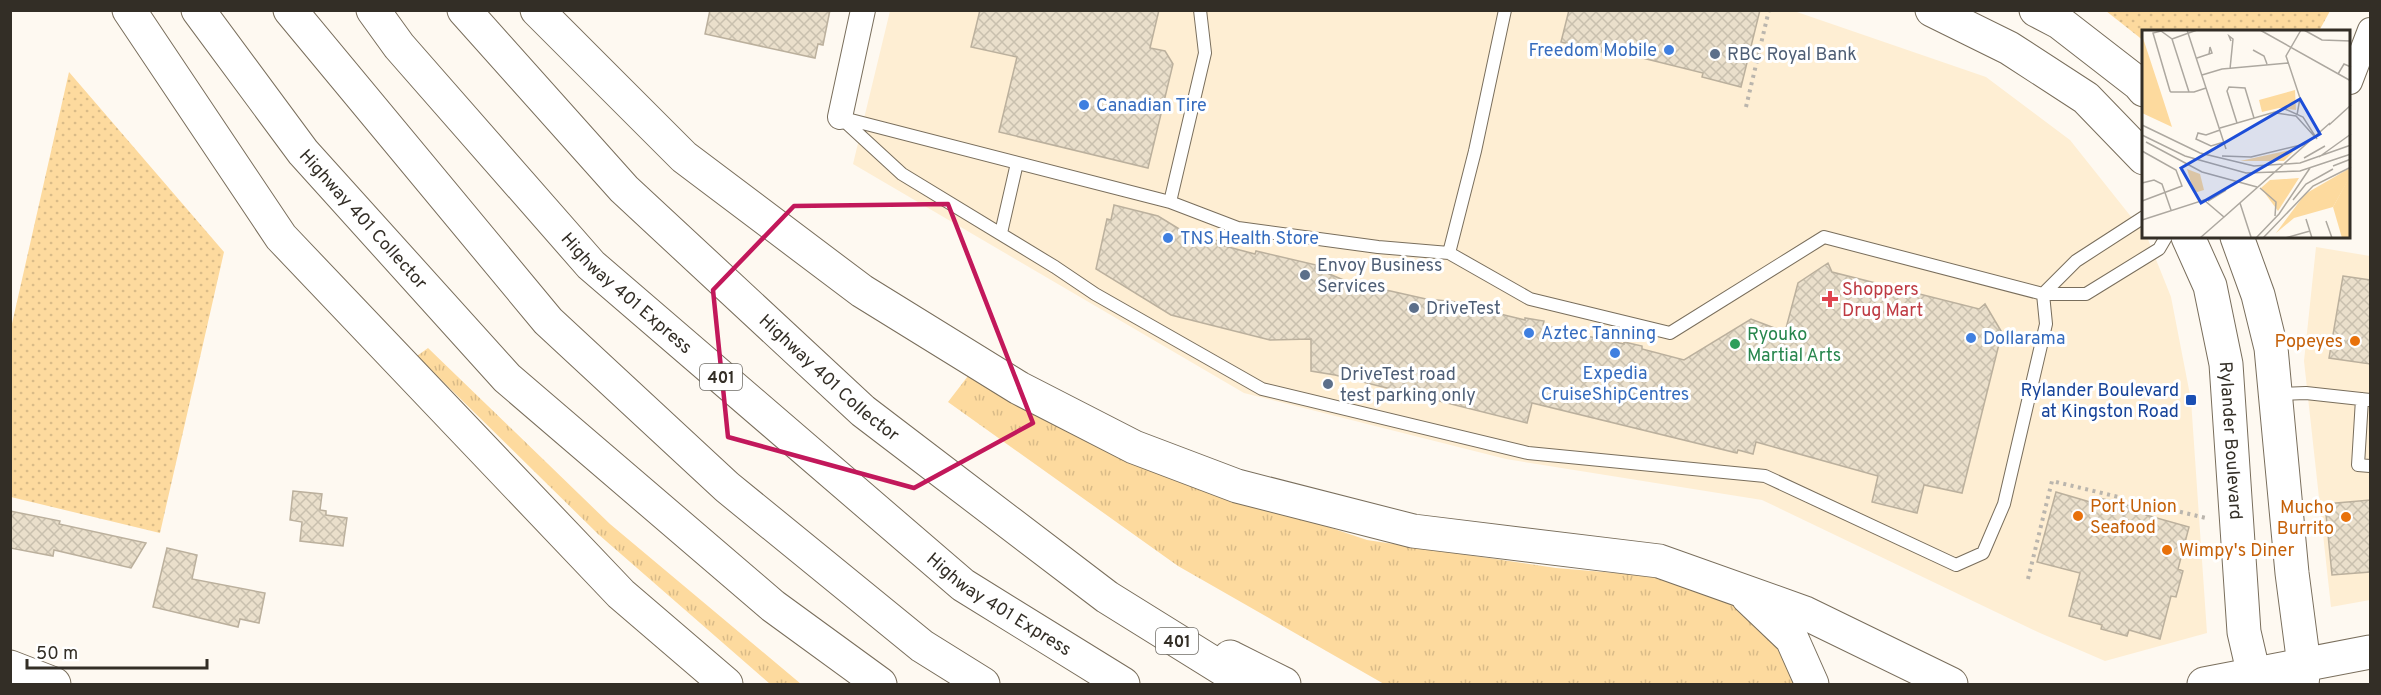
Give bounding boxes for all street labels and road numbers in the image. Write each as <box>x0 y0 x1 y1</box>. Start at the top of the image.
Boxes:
street label: Highway 401 Collector <box>293 145 431 295</box>
street label: Highway 401 Express <box>555 229 696 360</box>
street label: Highway 401 Collector <box>753 310 903 447</box>
street label: Rylander Boulevard <box>2213 361 2246 521</box>
road number: 401 <box>700 364 742 390</box>
street label: Highway 401 Express <box>921 548 1075 662</box>
road number: 401 <box>1156 628 1198 654</box>

